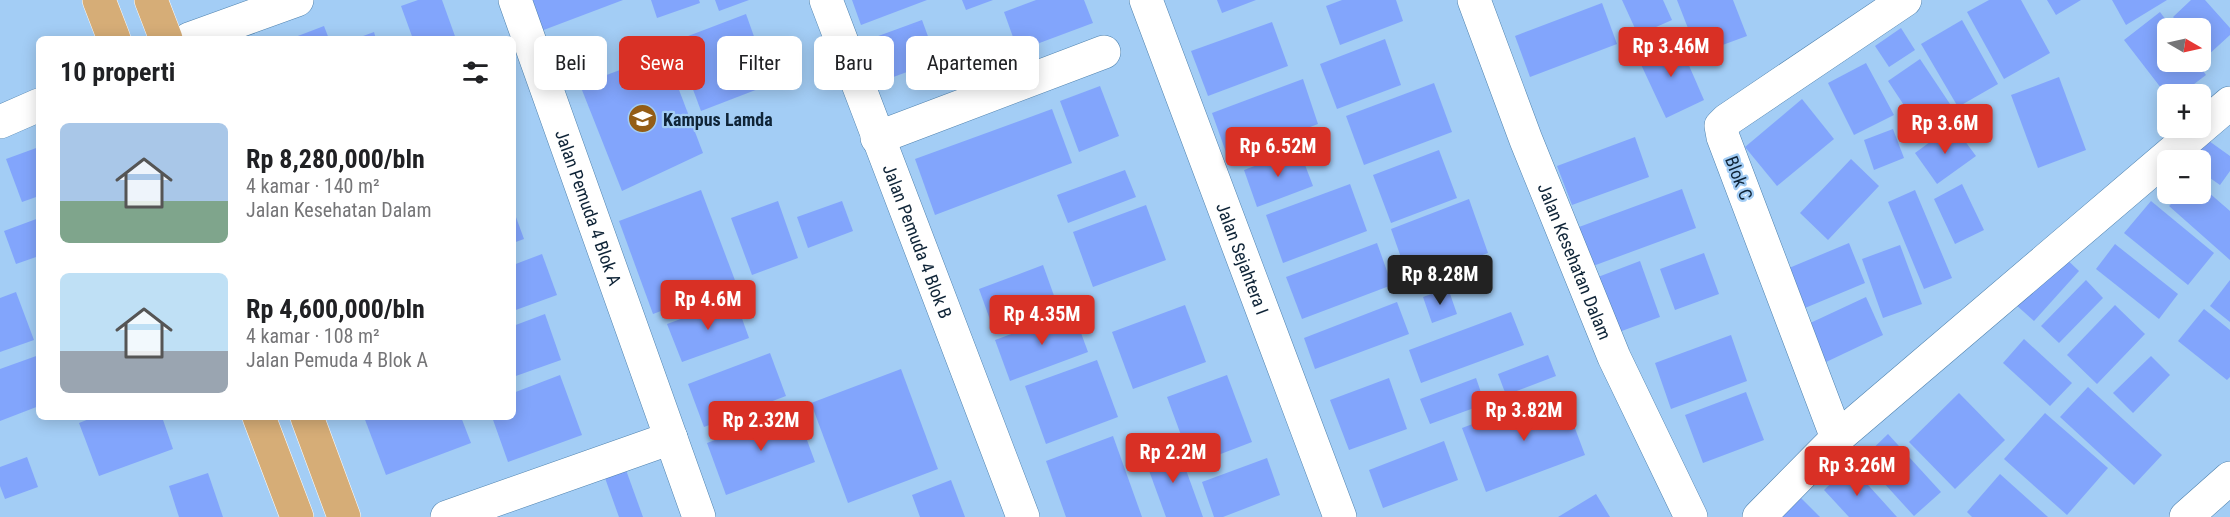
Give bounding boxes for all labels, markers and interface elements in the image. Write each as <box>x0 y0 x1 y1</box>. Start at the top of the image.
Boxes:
north arrow <box>2157 18 2211 72</box>
map controls <box>2157 18 2211 204</box>
pin: Rp 3.46M <box>1609 27 1733 78</box>
text: Rp 3.46M <box>1633 34 1709 58</box>
chip: Beli <box>534 36 607 90</box>
chip: Sewa <box>619 36 705 90</box>
chip: Filter <box>717 36 802 90</box>
chip: Baru <box>814 36 894 90</box>
chip: Apartemen <box>906 36 1039 90</box>
icon: filters <box>459 56 492 89</box>
text: 10 properti <box>60 57 175 87</box>
button: + <box>2157 84 2211 138</box>
school or university icon: Kampus Lamda <box>626 103 658 135</box>
pin: Rp 3.6M <box>1890 104 2000 155</box>
place label: Kampus Lamda <box>663 109 773 130</box>
text: Rp 3.6M <box>1912 111 1978 135</box>
street label: Jalan Pemuda 4 Blok A <box>551 127 626 289</box>
pin: Rp 6.52M <box>1216 127 1340 178</box>
text: Rp 6.52M <box>1240 134 1316 158</box>
text: Rp 8,280,000/bln <box>246 144 425 174</box>
icon: home <box>108 147 180 219</box>
button: − <box>2157 150 2211 204</box>
street label: Blok C <box>1721 153 1757 203</box>
street label: Jalan Pemuda 4 Blok B <box>879 161 957 321</box>
text: 4 kamar · 140 m² <box>246 174 380 198</box>
street label: Jalan Kesehatan Dalam <box>1534 180 1616 342</box>
text: Jalan Kesehatan Dalam <box>246 198 431 222</box>
street label: Jalan Sejahtera I <box>1212 199 1274 317</box>
pin: Rp 8.28M <box>1378 255 1502 306</box>
text: Rp 8.28M <box>1402 262 1478 286</box>
pin: Rp 4.6M <box>653 280 763 331</box>
text: Rp 4.6M <box>675 287 741 311</box>
text: Rp 4,600,000/bln <box>246 294 425 324</box>
pin: Rp 4.35M <box>980 295 1104 346</box>
icon: home <box>108 297 180 369</box>
text: Rp 4.35M <box>1004 302 1080 326</box>
text: 4 kamar · 108 m² <box>246 324 380 348</box>
text: Jalan Pemuda 4 Blok A <box>246 348 428 372</box>
pin: Rp 3.82M <box>1462 391 1586 442</box>
text: Rp 3.82M <box>1486 398 1562 422</box>
pin: Rp 2.32M <box>699 401 823 452</box>
text: Rp 2.32M <box>723 408 799 432</box>
pin: Rp 2.2M <box>1118 433 1228 484</box>
text: Rp 2.2M <box>1140 440 1206 464</box>
pin: Rp 3.26M <box>1795 446 1919 497</box>
text: Rp 3.26M <box>1819 453 1895 477</box>

